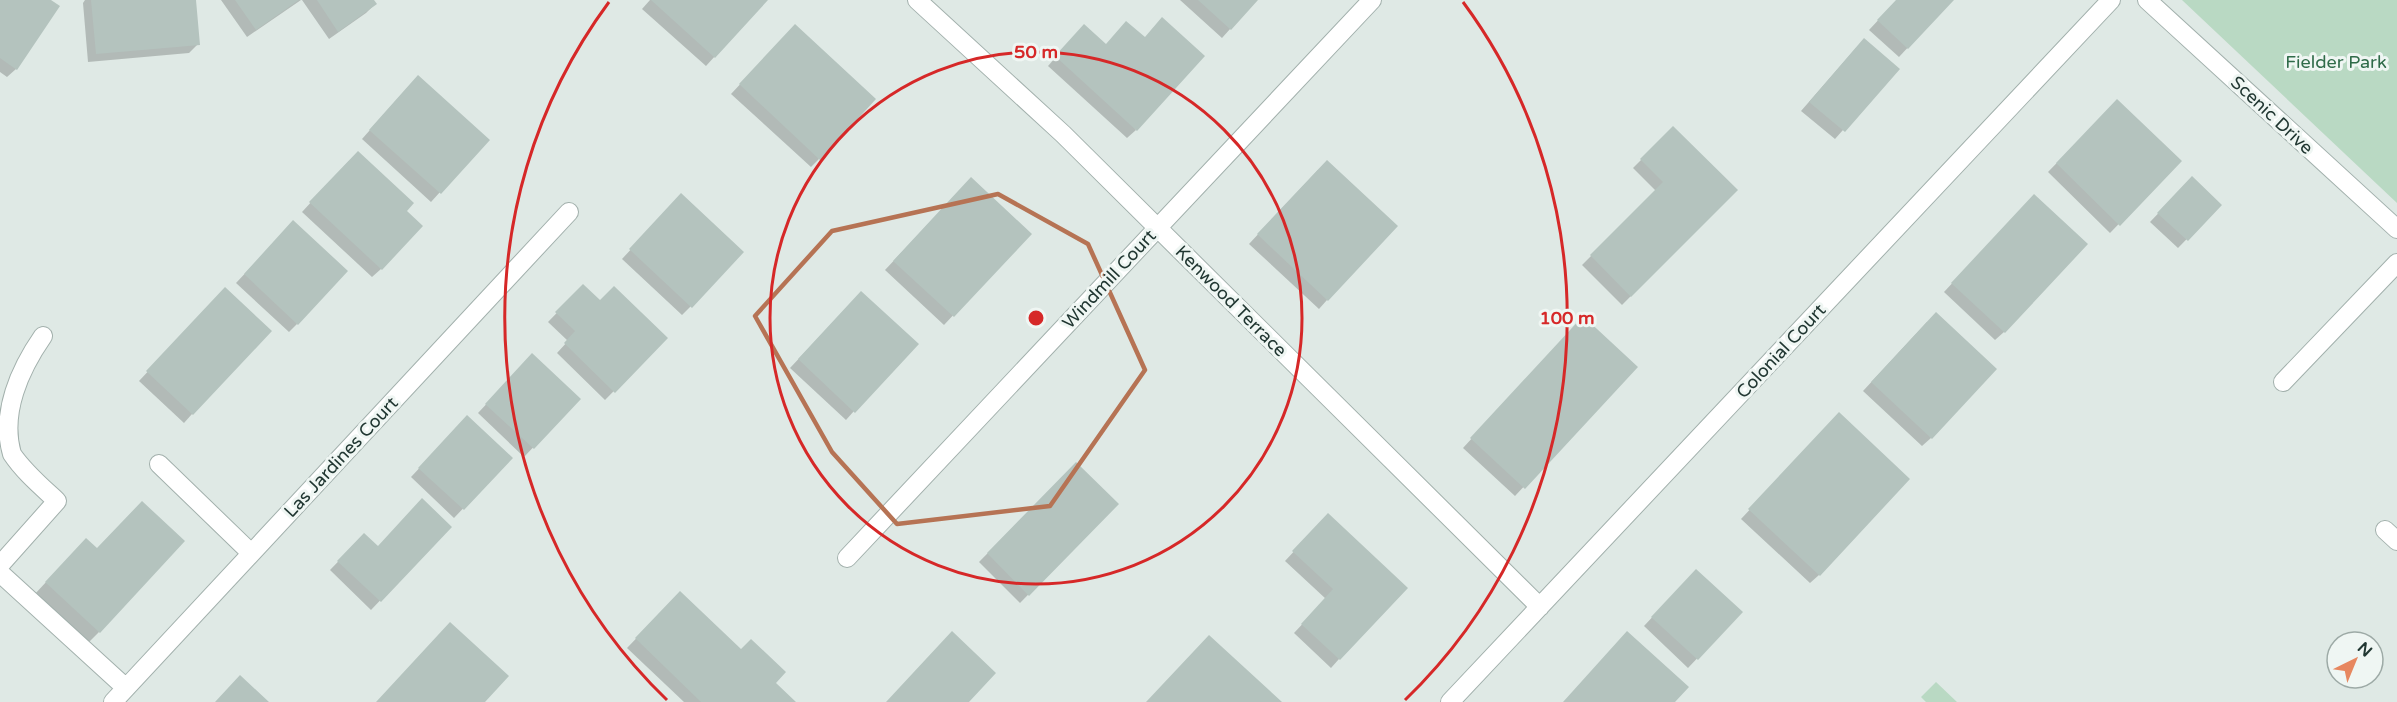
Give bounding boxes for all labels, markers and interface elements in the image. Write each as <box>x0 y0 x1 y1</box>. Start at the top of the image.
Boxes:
text: 50 m <box>1014 41 1058 63</box>
park label: Fielder Park <box>2285 51 2387 73</box>
street label: Scenic Drive <box>2226 71 2318 159</box>
street label: Windmill Court <box>1058 225 1161 333</box>
street label: Kenwood Terrace <box>1171 241 1291 361</box>
street label: Colonial Court <box>1732 299 1830 403</box>
text: 100 m <box>1539 307 1595 329</box>
centre of rings <box>1026 308 1046 328</box>
street label: Las Jardines Court <box>279 392 403 522</box>
north arrow <box>2325 630 2385 690</box>
text: N <box>2353 638 2376 661</box>

